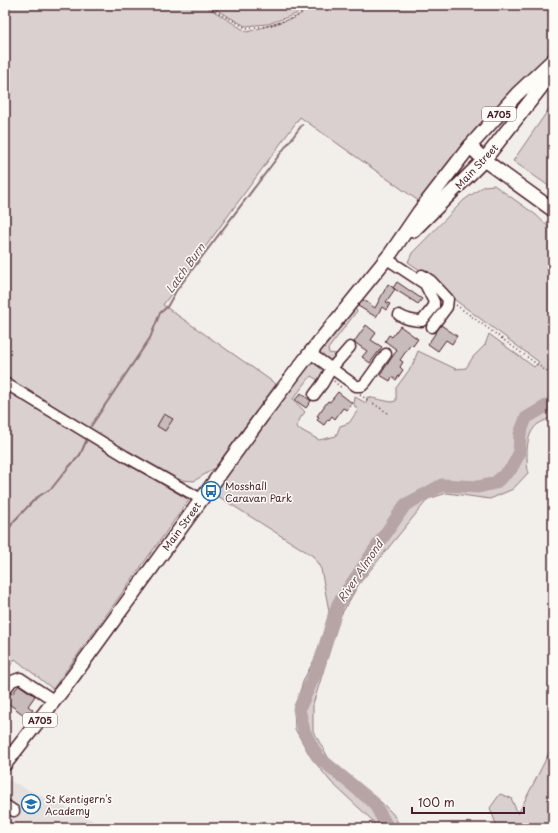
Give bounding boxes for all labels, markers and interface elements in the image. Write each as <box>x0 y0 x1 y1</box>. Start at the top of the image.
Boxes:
road number: A705 <box>482 107 516 121</box>
street label: Main Street <box>451 140 501 192</box>
water label: Latch Burn <box>161 239 209 296</box>
place label: Mosshall Caravan Park <box>225 478 292 505</box>
bus stop icon: Mosshall Caravan Park <box>200 480 222 502</box>
street label: Main Street <box>158 499 204 553</box>
water label: River Almond <box>333 535 388 605</box>
road number: A705 <box>23 713 57 727</box>
scale bar <box>412 789 524 815</box>
place label: St Kentigern's Academy <box>45 791 112 818</box>
school or university icon: St Kentigern's Academy <box>20 793 42 815</box>
text: 100 m <box>418 793 455 811</box>

